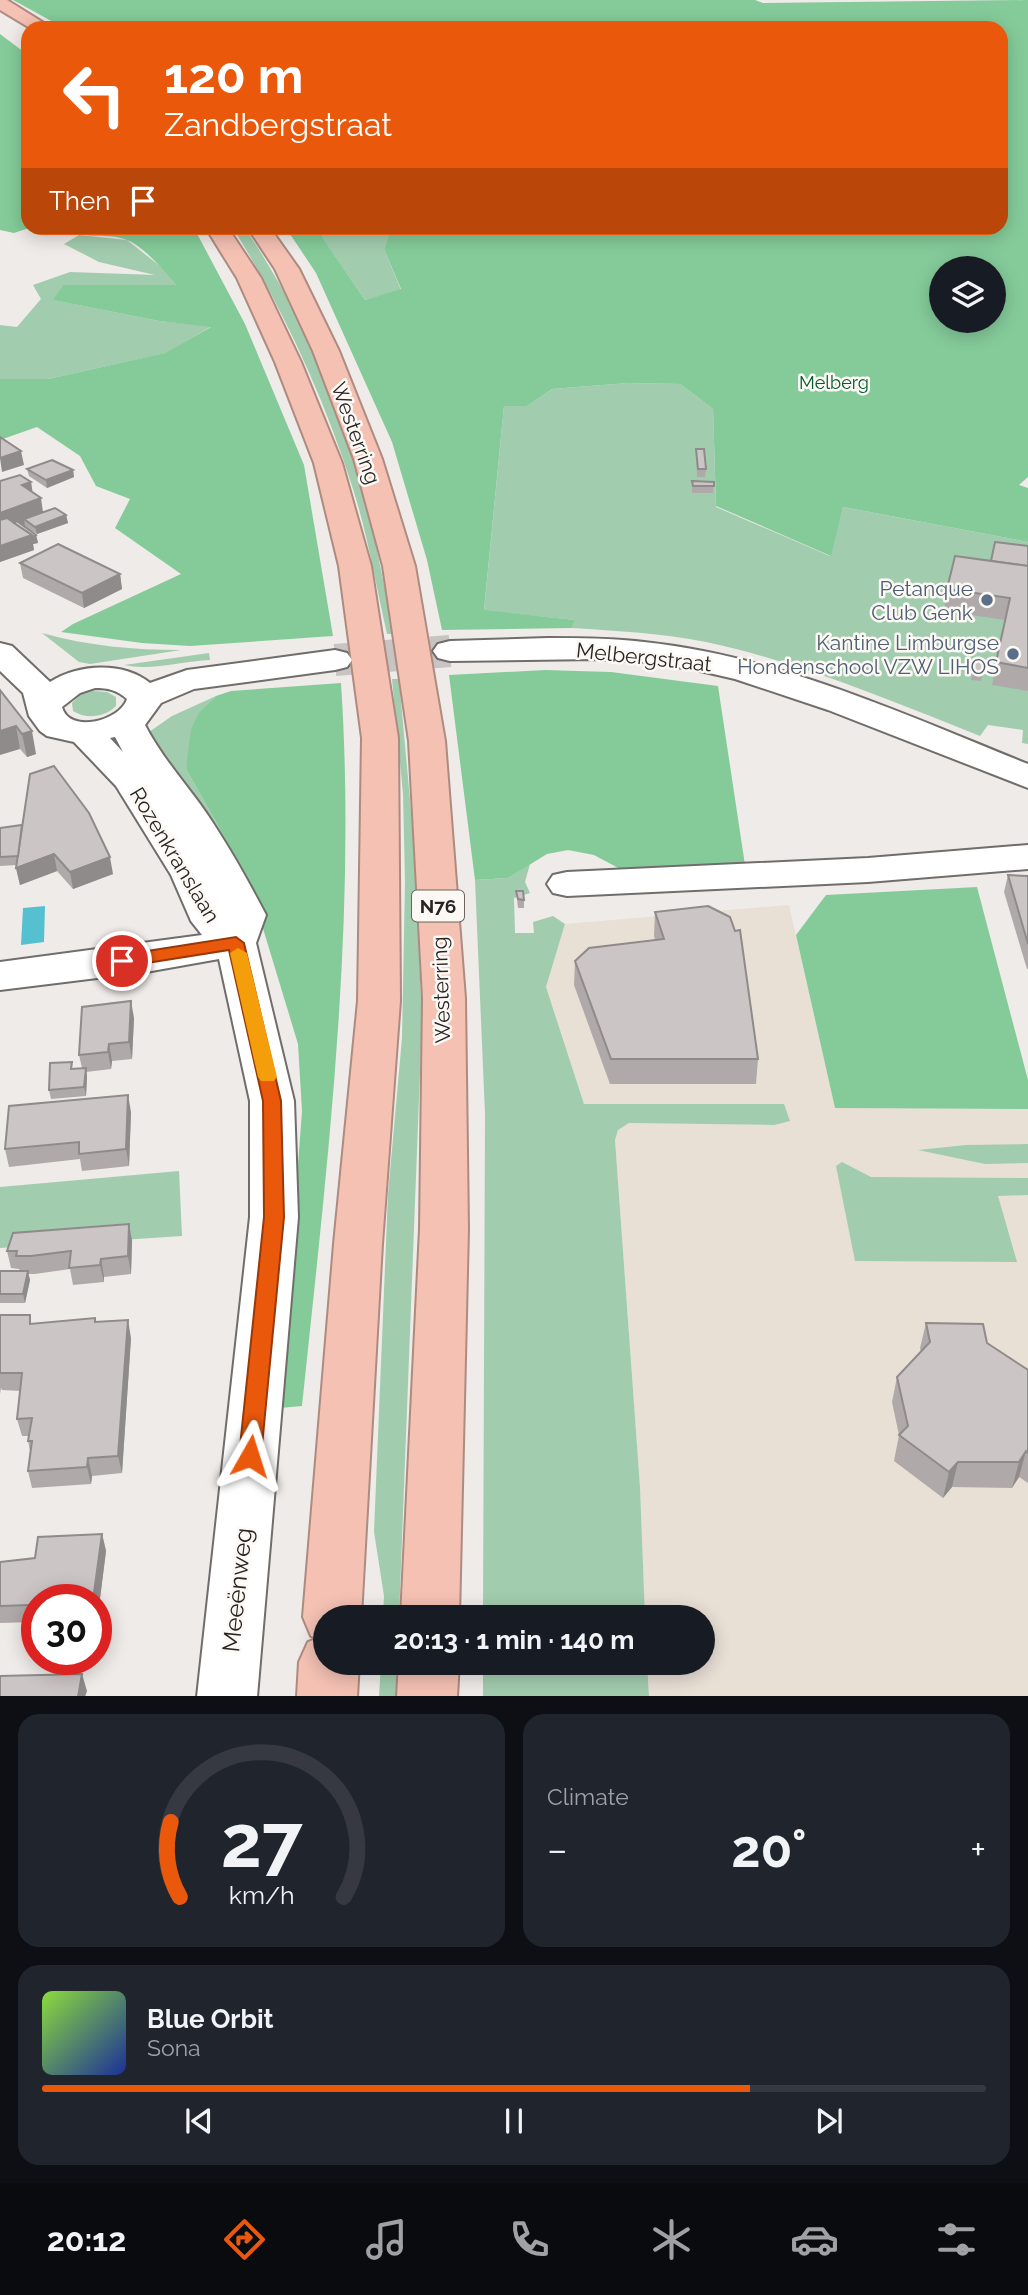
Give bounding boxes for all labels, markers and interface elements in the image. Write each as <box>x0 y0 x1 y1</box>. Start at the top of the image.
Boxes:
text: 120 m <box>164 47 303 104</box>
icon: left <box>49 49 140 140</box>
text: Zandbergstraat <box>164 106 392 143</box>
icon: arrive <box>124 182 162 220</box>
text: Then <box>49 186 110 216</box>
map controls <box>929 256 1006 333</box>
button: layers <box>929 256 1006 333</box>
park label: Melberg <box>799 372 869 393</box>
street label: Westerring <box>326 379 386 487</box>
place label: Petanque Club Genk <box>871 576 973 625</box>
marker: Petanque Club Genk <box>979 592 995 608</box>
place label: Kantine Limburgse Hondenschool VZW LIHOS <box>737 630 999 679</box>
street label: Melbergstraat <box>575 637 713 677</box>
marker: Kantine Limburgse Hondenschool VZW LIHOS <box>1005 646 1021 662</box>
street label: Rozenkranslaan <box>125 783 225 927</box>
road number: N76 <box>412 890 464 922</box>
pin <box>92 931 152 991</box>
street label: Westerring <box>427 936 455 1044</box>
icon: arrive <box>103 942 141 980</box>
position arrow <box>213 1419 287 1493</box>
street label: Meeënweg <box>216 1526 258 1654</box>
speed limit sign: 30 <box>21 1584 112 1675</box>
text: 20:13 · 1 min · 140 m <box>394 1625 634 1655</box>
text: Climate <box>547 1783 629 1810</box>
text: 27 <box>221 1799 303 1884</box>
text: 20° <box>731 1818 807 1879</box>
text: − <box>547 1827 567 1872</box>
text: + <box>970 1827 986 1872</box>
text: km/h <box>229 1879 294 1909</box>
text: Blue Orbit <box>147 2004 274 2034</box>
text: Sona <box>147 2034 201 2061</box>
icon: previous <box>180 2102 218 2140</box>
icon: pause <box>495 2102 533 2140</box>
icon: next <box>810 2102 848 2140</box>
icon: directions <box>220 2215 269 2264</box>
icon: music <box>362 2215 411 2264</box>
icon: phone <box>505 2215 554 2264</box>
icon: climate <box>647 2215 696 2264</box>
icon: car <box>790 2215 839 2264</box>
icon: filters <box>932 2215 981 2264</box>
text: 20:12 <box>47 2221 126 2258</box>

